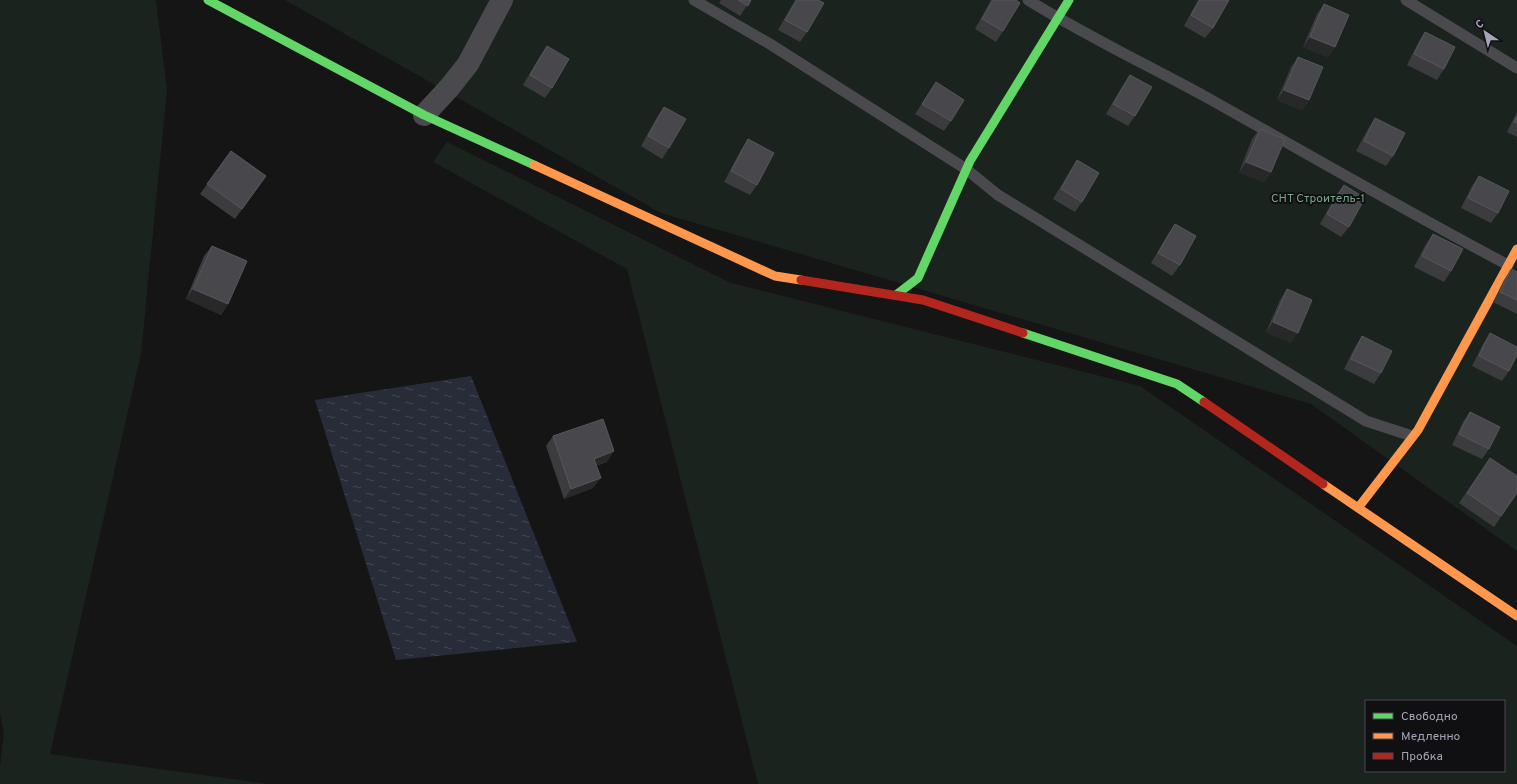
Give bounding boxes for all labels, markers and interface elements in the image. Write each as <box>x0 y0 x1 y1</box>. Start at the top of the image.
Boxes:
north arrow <box>1465 12 1505 52</box>
text: С <box>1473 17 1487 32</box>
park label: СНТ Строитель-1 <box>1271 191 1365 207</box>
legend <box>1365 700 1505 772</box>
text: Свободно <box>1401 709 1458 725</box>
text: Медленно <box>1401 729 1461 745</box>
text: Пробка <box>1401 749 1443 765</box>

